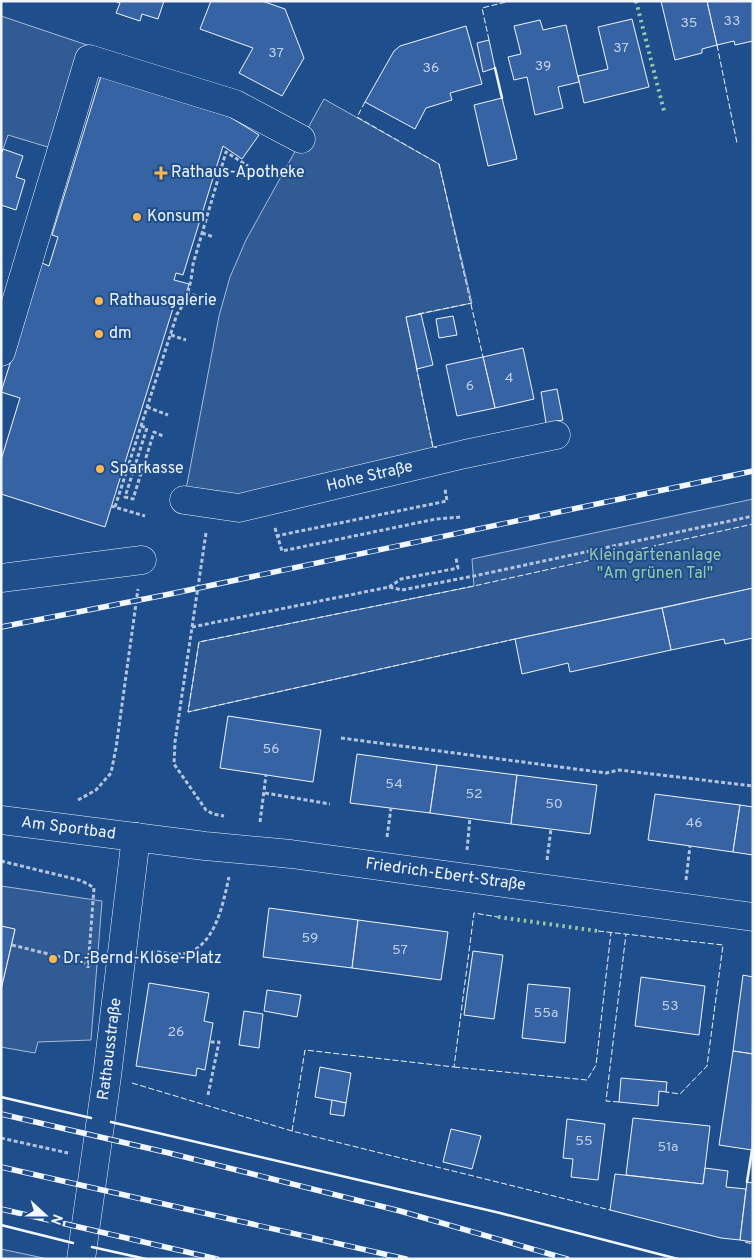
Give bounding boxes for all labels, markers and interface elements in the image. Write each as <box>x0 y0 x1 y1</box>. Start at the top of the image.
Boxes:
house number: 33 <box>724 13 740 30</box>
house number: 35 <box>680 15 698 32</box>
house number: 37 <box>613 40 629 57</box>
house number: 37 <box>268 45 284 62</box>
house number: 39 <box>535 58 551 75</box>
house number: 36 <box>423 60 439 77</box>
place label: Rathaus-Apotheke <box>171 163 305 183</box>
marker: Rathaus-Apotheke <box>155 167 167 179</box>
place label: Konsum <box>147 207 205 227</box>
marker: Konsum <box>131 211 143 223</box>
place label: Rathausgalerie <box>109 291 217 311</box>
marker: Rathausgalerie <box>93 295 105 307</box>
place label: dm <box>109 324 132 344</box>
marker: dm <box>93 328 105 340</box>
house number: 4 <box>505 370 513 387</box>
house number: 6 <box>466 378 474 395</box>
street label: Hohe Straße <box>324 457 415 497</box>
place label: Sparkasse <box>110 459 184 479</box>
marker: Sparkasse <box>94 463 106 475</box>
park label: Kleingartenanlage "Am grünen Tal" <box>589 546 721 584</box>
house number: 56 <box>262 741 280 758</box>
house number: 54 <box>385 776 403 793</box>
house number: 52 <box>465 786 483 803</box>
house number: 50 <box>545 796 563 813</box>
street label: Am Sportbad <box>20 813 117 845</box>
house number: 46 <box>685 815 703 832</box>
street label: Friedrich-Ebert-Straße <box>364 854 527 896</box>
house number: 59 <box>302 930 318 947</box>
house number: 57 <box>392 942 408 959</box>
place label: Dr.-Bernd-Klose-Platz <box>63 949 222 969</box>
marker: Dr.-Bernd-Klose-Platz <box>47 953 59 965</box>
street label: Rathausstraße <box>94 997 126 1102</box>
house number: 53 <box>661 998 679 1015</box>
house number: 55a <box>534 1005 558 1022</box>
house number: 26 <box>168 1024 184 1041</box>
house number: 55 <box>575 1133 593 1150</box>
house number: 51a <box>658 1139 678 1156</box>
north arrow <box>20 1190 70 1240</box>
text: N <box>46 1211 65 1227</box>

